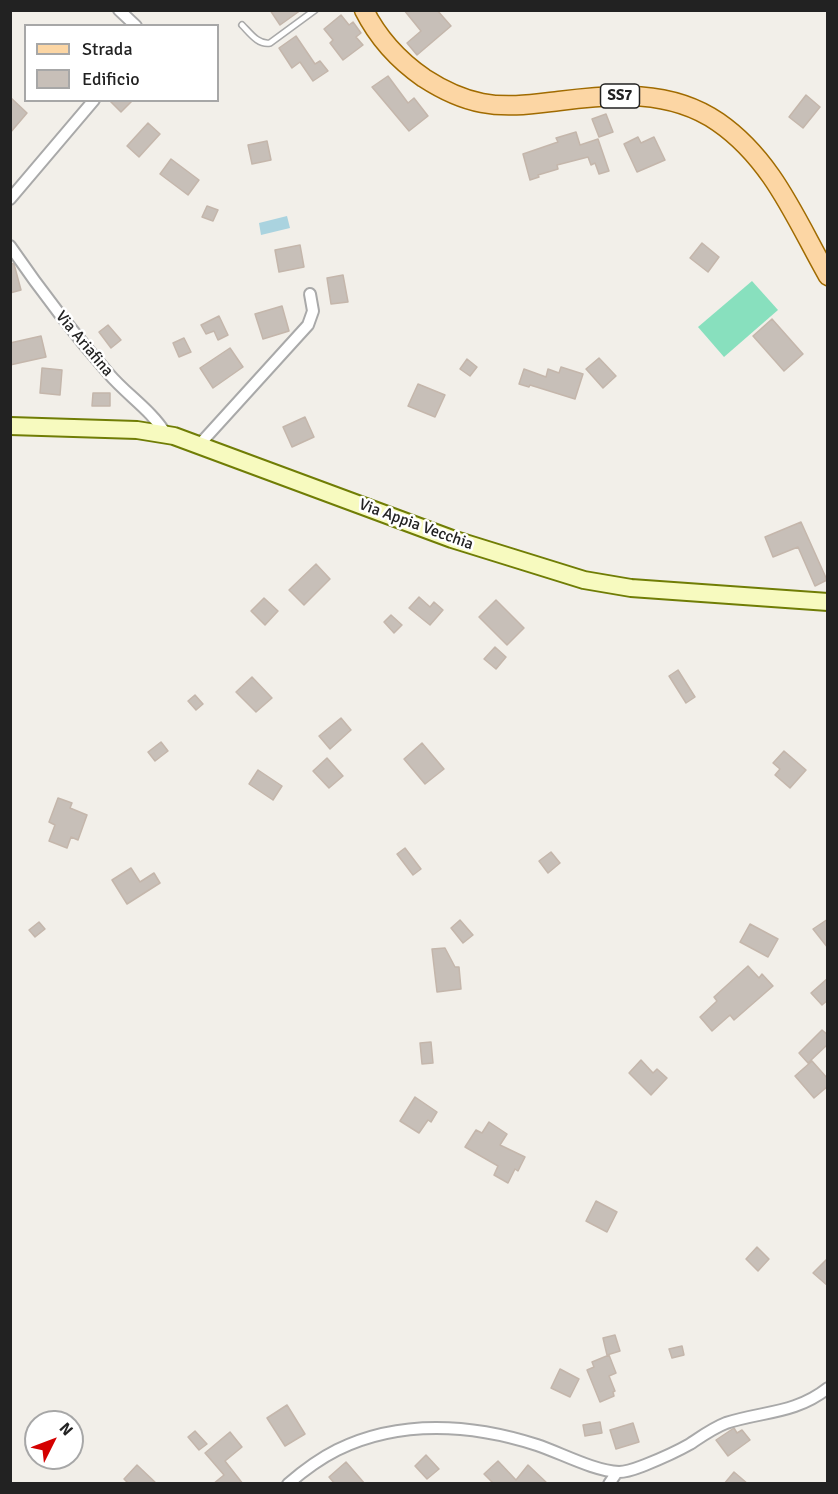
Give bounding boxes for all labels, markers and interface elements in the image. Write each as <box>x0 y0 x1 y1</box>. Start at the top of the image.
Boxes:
legend <box>24 24 219 102</box>
text: Strada <box>82 38 133 60</box>
text: Edificio <box>82 68 140 90</box>
road number: SS7 <box>600 84 640 108</box>
street label: Via Ariafina <box>51 307 117 381</box>
street label: Via Appia Vecchia <box>356 495 476 555</box>
north arrow <box>24 1410 84 1470</box>
text: N <box>55 1418 77 1440</box>

